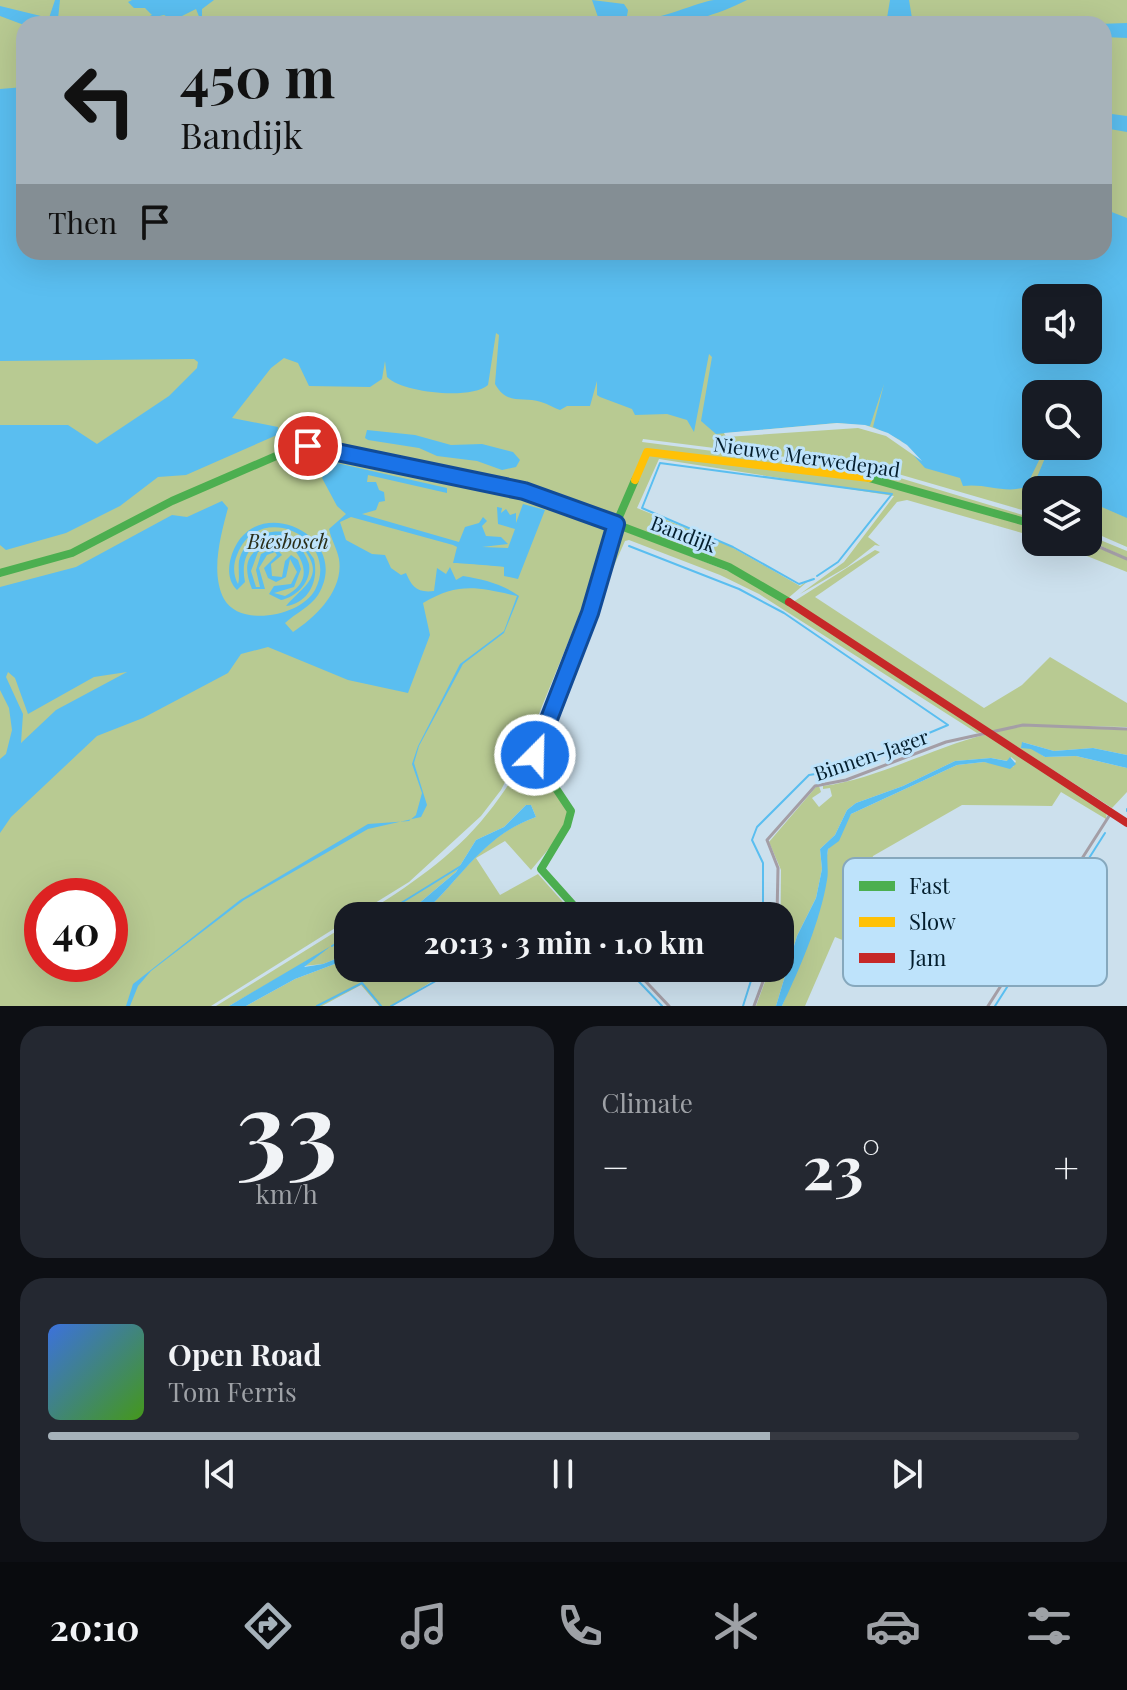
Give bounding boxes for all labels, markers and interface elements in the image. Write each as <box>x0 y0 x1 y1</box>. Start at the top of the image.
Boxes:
text: 450 m <box>180 38 335 113</box>
icon: left <box>48 48 152 152</box>
text: Bandijk <box>180 110 303 158</box>
icon: arrive <box>133 200 177 244</box>
text: Then <box>48 202 117 242</box>
map controls <box>1022 284 1102 556</box>
button: sound <box>1022 284 1102 364</box>
button: search <box>1022 380 1102 460</box>
pin <box>274 412 342 480</box>
icon: arrive <box>286 424 330 468</box>
street label: Nieuwe Merwedepad <box>712 430 902 483</box>
button: layers <box>1022 476 1102 556</box>
street label: Bandijk <box>647 508 721 558</box>
park label: Biesbosch <box>246 527 329 554</box>
position arrow <box>493 713 577 797</box>
street label: Binnen-Jager <box>810 722 932 786</box>
legend <box>843 858 1107 986</box>
text: Fast <box>909 870 951 900</box>
speed limit sign: 40 <box>24 878 128 982</box>
text: Slow <box>909 906 956 936</box>
text: 20:13 · 3 min · 1.0 km <box>424 922 704 962</box>
text: Jam <box>908 942 947 972</box>
text: 33 <box>236 1054 338 1193</box>
text: Climate <box>602 1085 693 1120</box>
text: 23° <box>803 1125 880 1205</box>
text: − <box>602 1136 630 1195</box>
text: + <box>1053 1136 1079 1195</box>
text: km/h <box>256 1176 318 1211</box>
text: Open Road <box>168 1334 321 1374</box>
text: Tom Ferris <box>168 1374 297 1409</box>
icon: previous <box>198 1452 242 1496</box>
icon: pause <box>541 1452 585 1496</box>
icon: next <box>885 1452 929 1496</box>
icon: directions <box>240 1598 296 1654</box>
icon: music <box>396 1598 452 1654</box>
icon: phone <box>552 1598 608 1654</box>
icon: climate <box>708 1598 764 1654</box>
icon: car <box>865 1598 921 1654</box>
icon: filters <box>1021 1598 1077 1654</box>
text: 20:10 <box>50 1602 140 1650</box>

